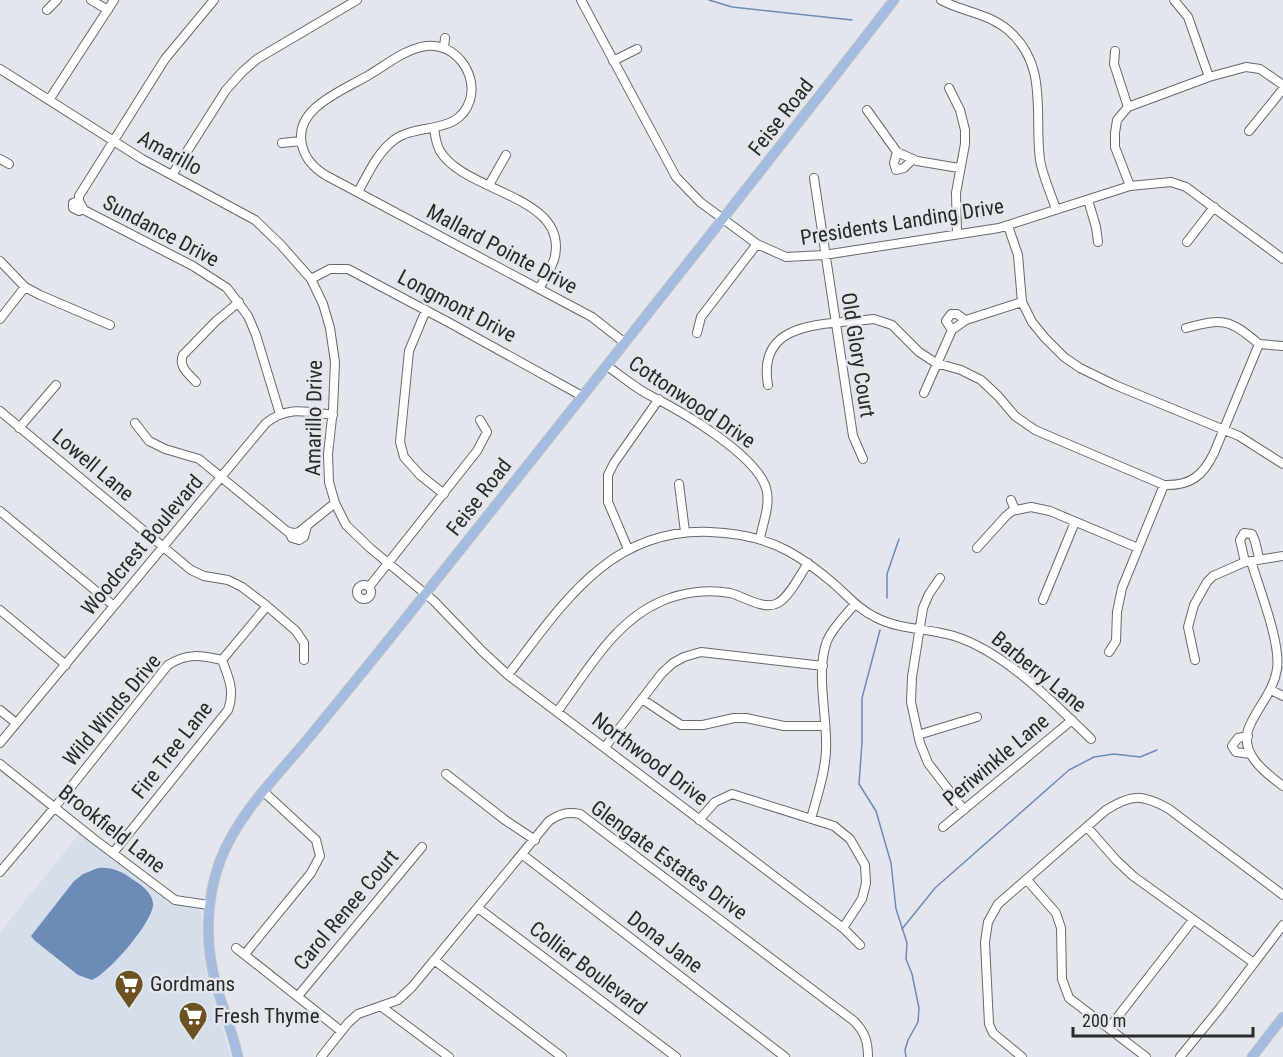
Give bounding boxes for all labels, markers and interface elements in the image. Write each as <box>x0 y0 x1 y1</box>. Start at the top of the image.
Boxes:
street label: Feise Road <box>744 74 818 160</box>
street label: Amarillo <box>134 126 206 180</box>
street label: Sundance Drive <box>99 190 223 272</box>
street label: Presidents Landing Drive <box>798 194 1006 250</box>
street label: Mallard Pointe Drive <box>423 199 581 299</box>
street label: Longmont Drive <box>394 265 520 347</box>
street label: Old Glory Court <box>836 291 880 419</box>
street label: Cottonwood Drive <box>624 351 760 453</box>
street label: Amarillo Drive <box>301 360 327 476</box>
street label: Lowell Lane <box>48 424 139 506</box>
street label: Feise Road <box>442 454 516 540</box>
street label: Woodcrest Boulevard <box>76 470 208 620</box>
street label: Barberry Lane <box>987 627 1091 718</box>
street label: Wild Winds Drive <box>58 649 166 771</box>
street label: Fire Tree Lane <box>127 697 217 803</box>
street label: Northwood Drive <box>587 708 713 810</box>
street label: Periwinkle Lane <box>938 709 1054 811</box>
street label: Brookfield Lane <box>54 780 170 878</box>
street label: Glengate Estates Drive <box>586 795 752 925</box>
street label: Carol Renee Court <box>289 845 403 975</box>
street label: Dona Jane <box>623 906 707 978</box>
street label: Collier Boulevard <box>525 916 651 1020</box>
supermarket icon: Gordmans <box>113 968 145 1010</box>
place label: Gordmans <box>150 972 235 996</box>
supermarket icon: Fresh Thyme <box>177 1000 209 1042</box>
scale bar <box>1073 1000 1253 1038</box>
place label: Fresh Thyme <box>214 1004 320 1028</box>
text: 200 m <box>1082 1010 1126 1031</box>

